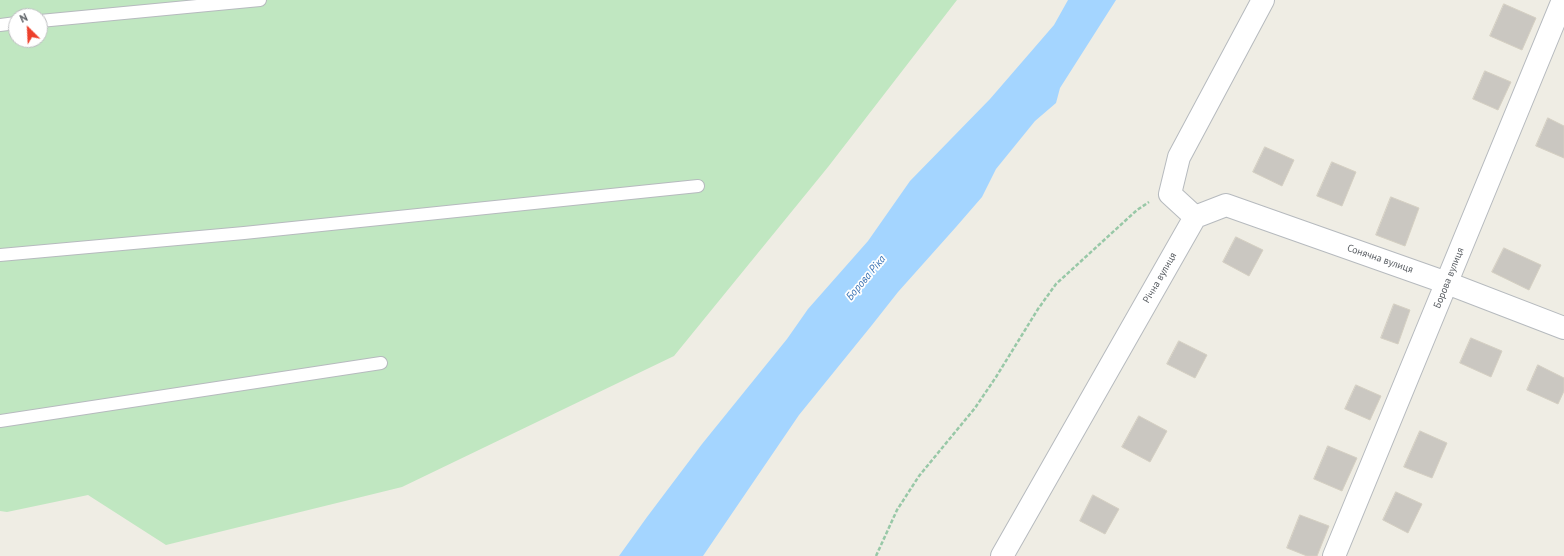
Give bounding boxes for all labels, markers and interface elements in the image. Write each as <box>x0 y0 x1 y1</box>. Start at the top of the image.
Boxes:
north arrow <box>8 8 48 48</box>
text: N <box>17 10 30 26</box>
street label: Сонячна вулиця <box>1345 242 1415 276</box>
street label: Борова вулиця <box>1431 246 1467 310</box>
street label: Річна вулиця <box>1141 251 1179 305</box>
water label: Борова Ріка <box>843 253 889 303</box>

